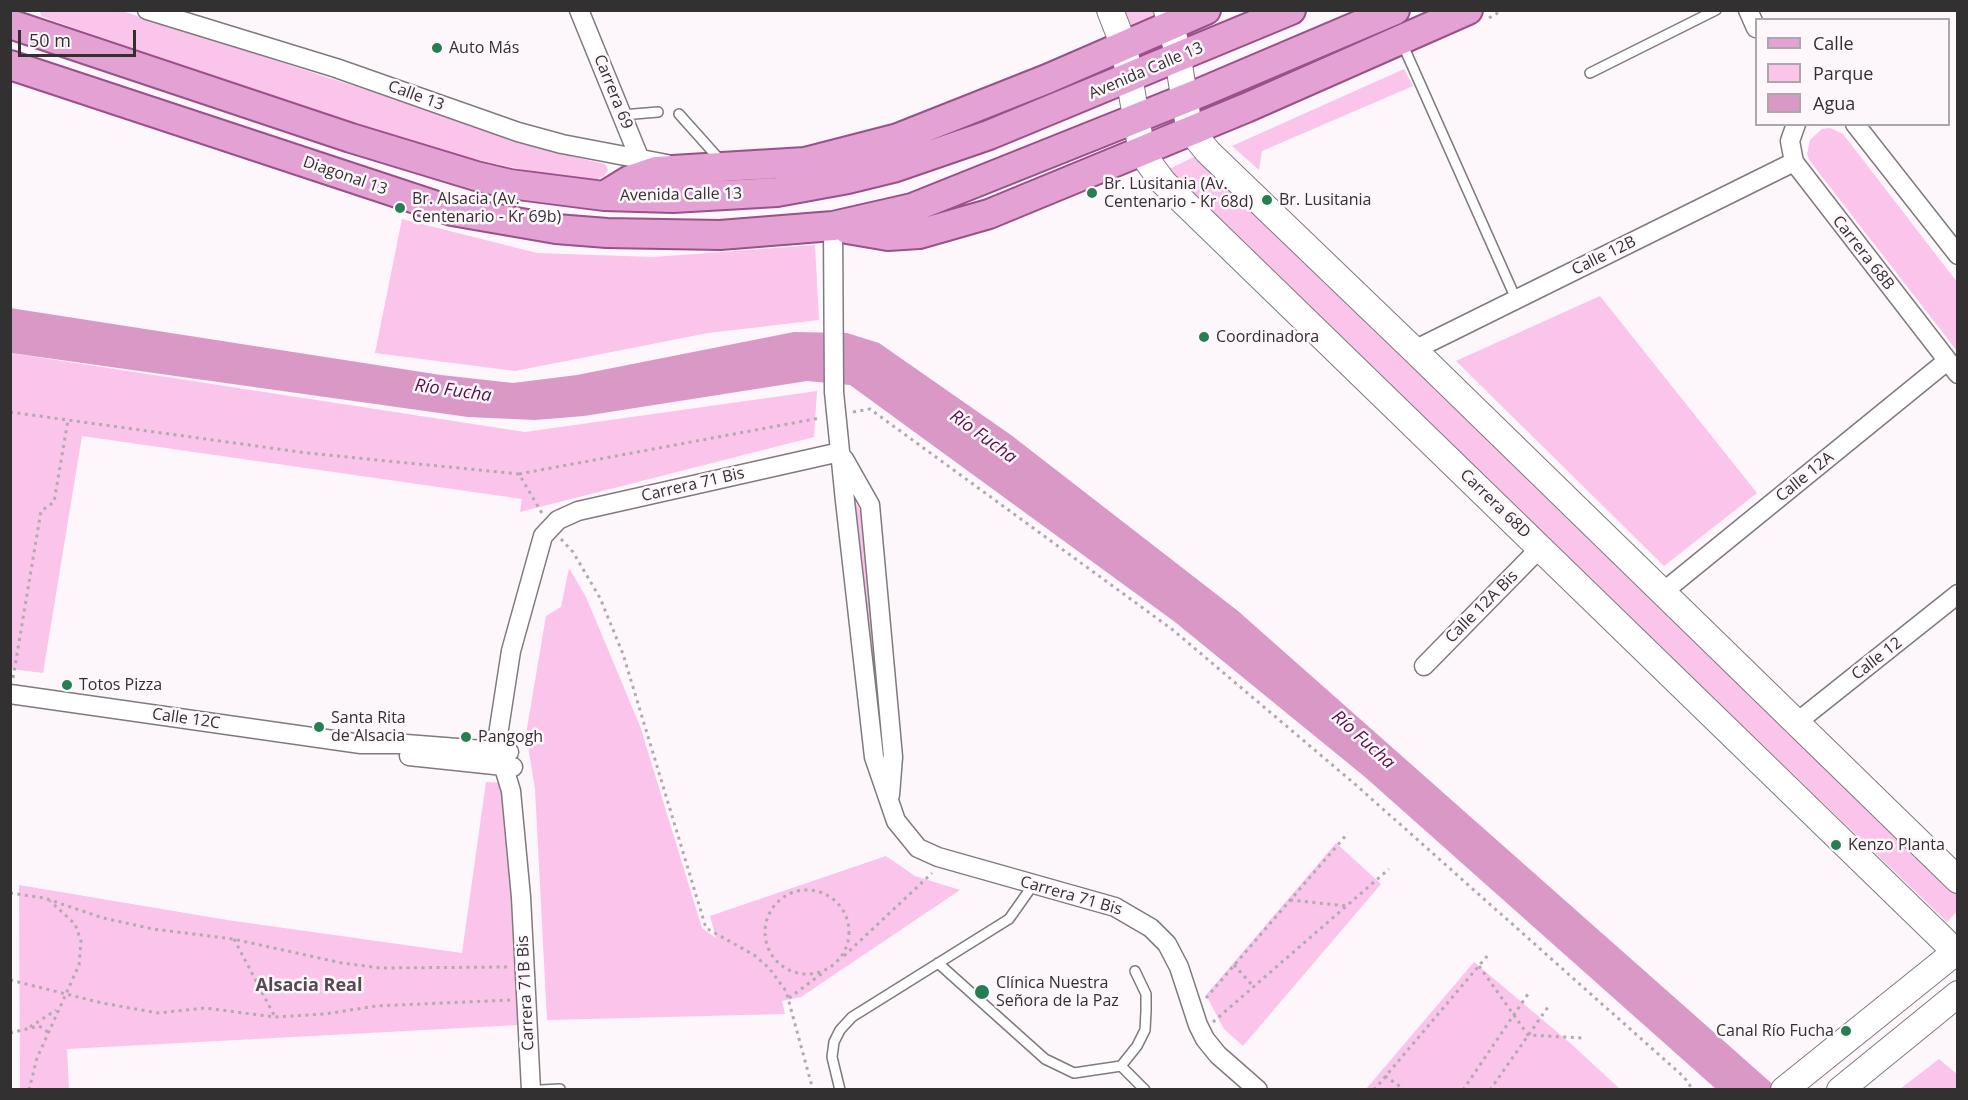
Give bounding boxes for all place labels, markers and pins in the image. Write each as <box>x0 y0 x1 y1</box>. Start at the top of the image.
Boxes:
place label: Auto Más <box>449 38 519 58</box>
marker: Auto Más <box>430 41 444 55</box>
place label: Br. Lusitania (Av. Centenario - Kr 68d) <box>1104 174 1253 212</box>
marker: Br. Lusitania (Av. Centenario - Kr 68d) <box>1085 186 1099 200</box>
place label: Br. Alsacia (Av. Centenario - Kr 69b) <box>412 189 561 227</box>
place label: Br. Lusitania <box>1279 190 1371 210</box>
marker: Br. Lusitania <box>1260 193 1274 207</box>
marker: Br. Alsacia (Av. Centenario - Kr 69b) <box>393 201 407 215</box>
place label: Coordinadora <box>1216 327 1319 347</box>
marker: Coordinadora <box>1197 330 1211 344</box>
place label: Totos Pizza <box>79 675 162 695</box>
marker: Totos Pizza <box>60 678 74 692</box>
place label: Santa Rita de Alsacia <box>331 708 406 746</box>
marker: Santa Rita de Alsacia <box>312 720 326 734</box>
place label: Pangogh <box>478 727 543 747</box>
marker: Pangogh <box>459 730 473 744</box>
place label: Kenzo Planta <box>1848 835 1945 855</box>
marker: Kenzo Planta <box>1829 838 1843 852</box>
place label: Clínica Nuestra Señora de la Paz <box>996 973 1119 1011</box>
marker: Clínica Nuestra Señora de la Paz <box>973 983 991 1001</box>
place label: Canal Río Fucha <box>1716 1021 1834 1041</box>
marker: Canal Río Fucha <box>1839 1024 1853 1038</box>

